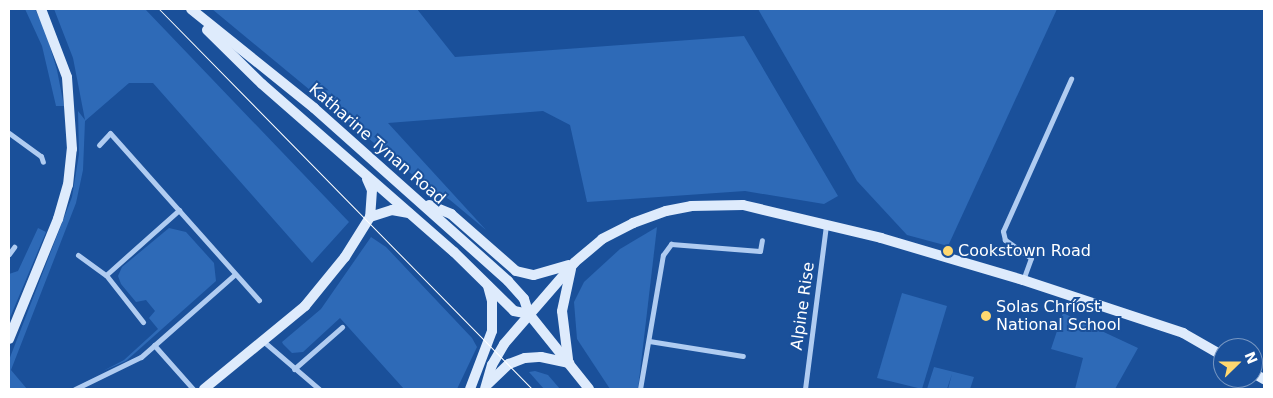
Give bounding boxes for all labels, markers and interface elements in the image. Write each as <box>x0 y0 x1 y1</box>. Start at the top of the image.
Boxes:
street label: Katharine Tynan Road <box>305 80 449 208</box>
place label: Cookstown Road <box>958 241 1091 261</box>
marker: Cookstown Road <box>942 245 954 257</box>
street label: Alpine Rise <box>787 261 819 351</box>
place label: Solas Chríost National School <box>996 297 1121 335</box>
marker: Solas Chríost National School <box>980 310 992 322</box>
north arrow <box>1213 338 1263 388</box>
text: N <box>1241 349 1261 366</box>

